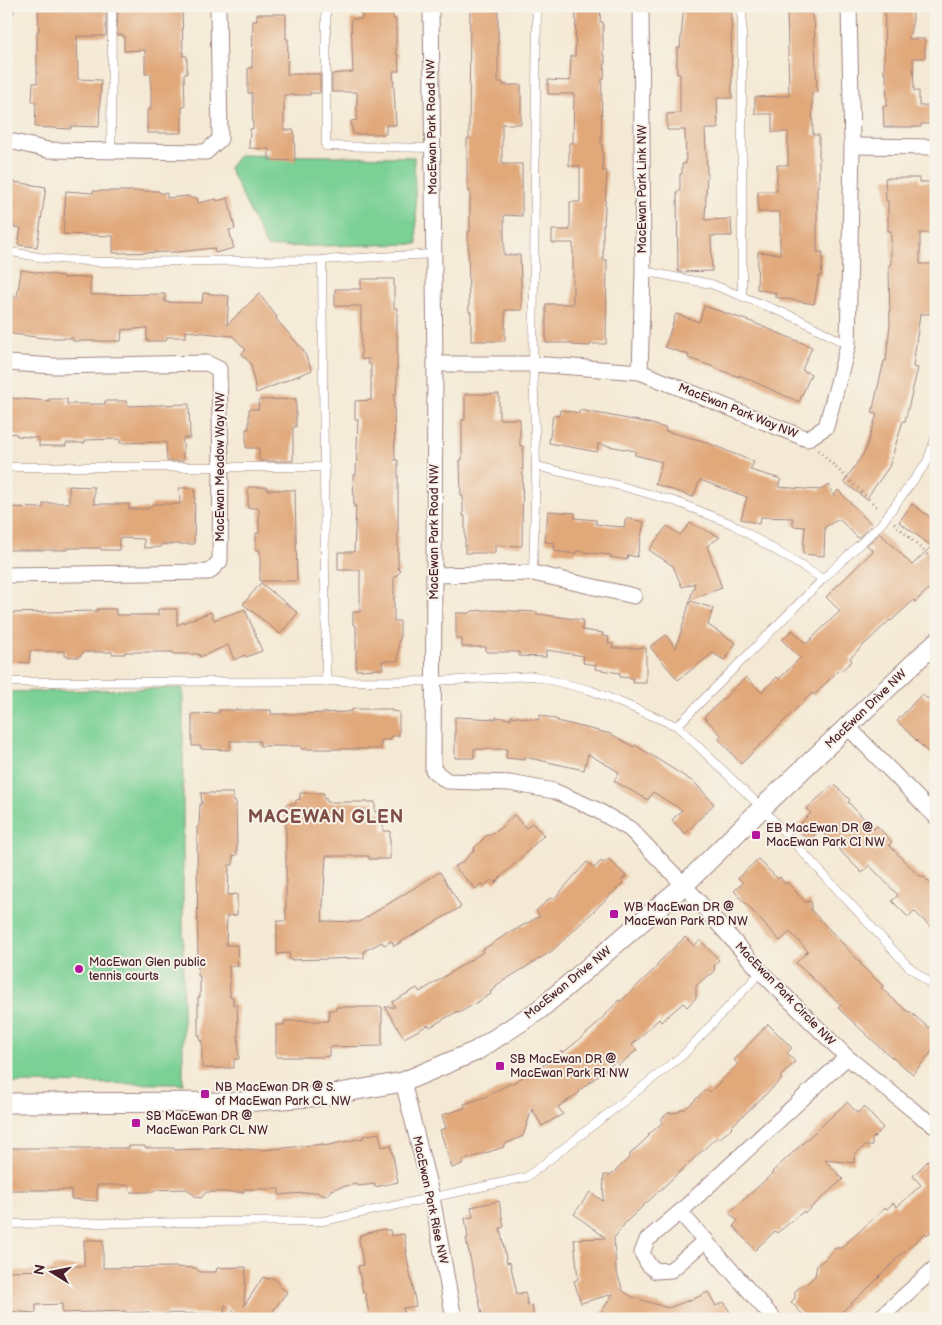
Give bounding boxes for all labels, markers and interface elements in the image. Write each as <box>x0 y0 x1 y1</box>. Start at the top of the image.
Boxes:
street label: MacEwan Park Road NW <box>423 59 441 195</box>
street label: MacEwan Park Link NW <box>635 124 650 253</box>
street label: MacEwan Park Way NW <box>676 380 800 442</box>
street label: MacEwan Meadow Way NW <box>213 392 228 542</box>
street label: MacEwan Park Road NW <box>427 464 442 600</box>
street label: MacEwan Drive NW <box>822 666 910 752</box>
district label: MACEWAN GLEN <box>248 807 404 828</box>
place label: EB MacEwan DR @ MacEwan Park CI NW <box>766 821 885 850</box>
marker: EB MacEwan DR @ MacEwan Park CI NW <box>750 829 762 841</box>
place label: WB MacEwan DR @ MacEwan Park RD NW <box>624 900 748 929</box>
marker: WB MacEwan DR @ MacEwan Park RD NW <box>608 908 620 920</box>
street label: MacEwan Park Circle NW <box>732 939 838 1049</box>
street label: MacEwan Drive NW <box>521 943 615 1023</box>
place label: MacEwan Glen public tennis courts <box>89 955 206 984</box>
marker: MacEwan Glen public tennis courts <box>73 963 85 975</box>
place label: SB MacEwan DR @ MacEwan Park RI NW <box>510 1052 629 1081</box>
marker: SB MacEwan DR @ MacEwan Park RI NW <box>494 1060 506 1072</box>
place label: NB MacEwan DR @ S. of MacEwan Park CL NW <box>215 1080 351 1109</box>
marker: NB MacEwan DR @ S. of MacEwan Park CL NW <box>199 1088 211 1100</box>
place label: SB MacEwan DR @ MacEwan Park CL NW <box>146 1109 268 1138</box>
marker: SB MacEwan DR @ MacEwan Park CL NW <box>130 1117 142 1129</box>
street label: MacEwan Park Rise NW <box>409 1134 451 1266</box>
north arrow <box>28 1248 78 1298</box>
text: N <box>30 1263 49 1276</box>

